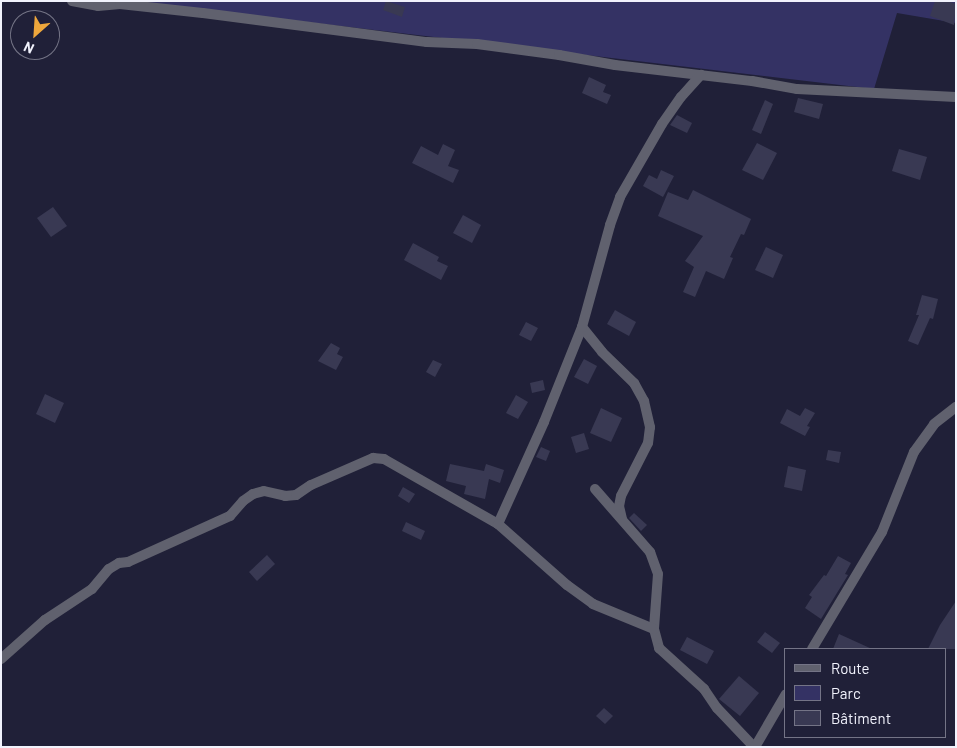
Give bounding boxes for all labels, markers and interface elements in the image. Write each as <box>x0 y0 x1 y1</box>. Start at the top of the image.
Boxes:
north arrow <box>10 10 60 60</box>
text: N <box>21 38 37 58</box>
legend <box>784 648 947 738</box>
text: Route <box>831 659 870 677</box>
text: Parc <box>831 684 861 702</box>
text: Bâtiment <box>831 709 891 727</box>

